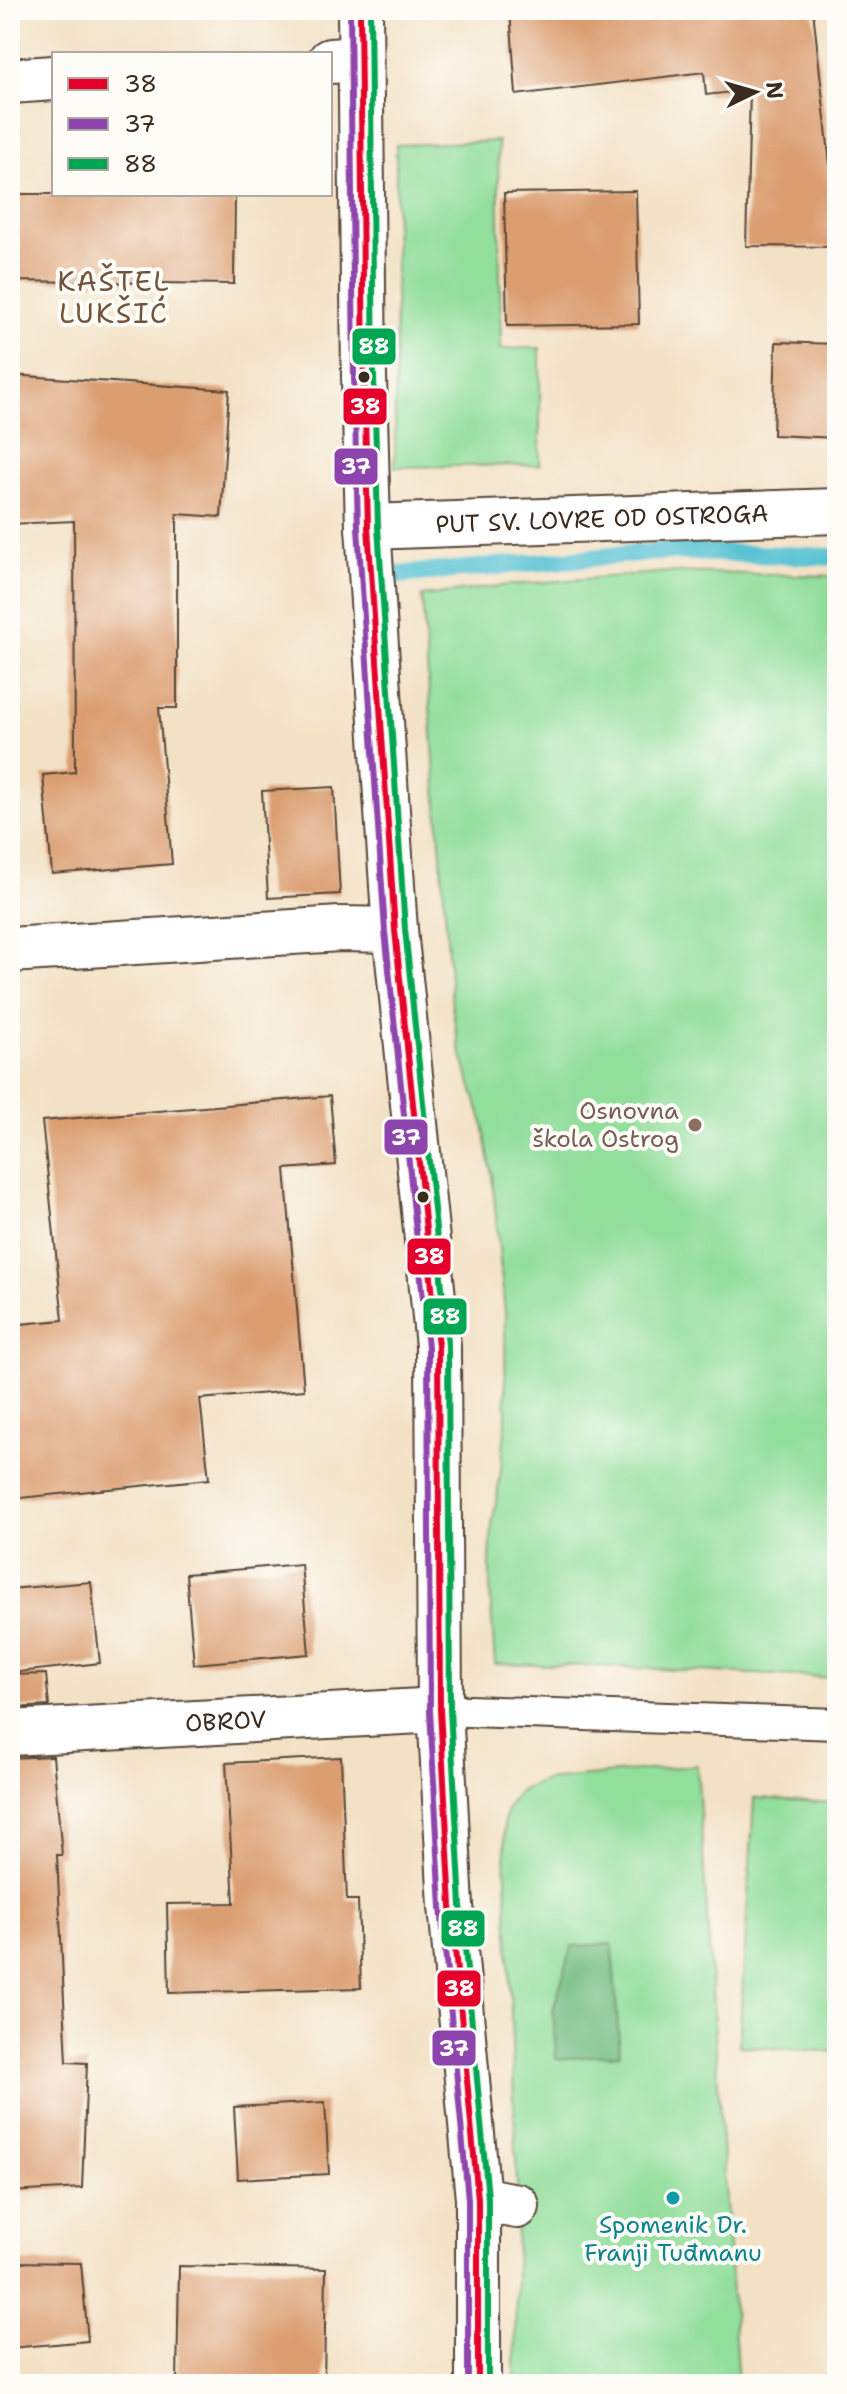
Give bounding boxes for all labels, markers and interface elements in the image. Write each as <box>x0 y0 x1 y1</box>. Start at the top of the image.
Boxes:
legend <box>52 52 332 196</box>
north arrow <box>715 52 795 132</box>
text: 38 <box>124 68 157 100</box>
text: N <box>759 80 790 100</box>
text: 37 <box>124 108 156 140</box>
text: 88 <box>124 148 157 180</box>
district label: KAŠTEL LUKŠIĆ <box>57 262 171 332</box>
line badge: 88 <box>351 327 397 366</box>
text: 88 <box>359 332 389 361</box>
unlabelled marker <box>356 369 372 385</box>
line badge: 38 <box>342 387 388 426</box>
text: 38 <box>350 392 380 421</box>
line badge: 37 <box>333 447 379 486</box>
text: 37 <box>341 452 371 481</box>
street label: PUT SV. LOVRE OD OSTROGA <box>435 497 769 541</box>
place label: Osnovna škola Ostrog <box>532 1095 679 1155</box>
marker: Osnovna škola Ostrog <box>686 1116 704 1134</box>
line badge: 37 <box>383 1118 429 1156</box>
text: 37 <box>391 1123 421 1152</box>
unlabelled marker <box>415 1189 431 1205</box>
line badge: 38 <box>406 1237 452 1276</box>
text: 38 <box>414 1242 444 1271</box>
line badge: 88 <box>422 1297 468 1336</box>
text: 88 <box>430 1302 460 1331</box>
street label: OBROV <box>184 1703 267 1740</box>
line badge: 88 <box>440 1909 486 1948</box>
text: 88 <box>448 1914 478 1943</box>
line badge: 38 <box>436 1969 482 2008</box>
text: 38 <box>444 1974 474 2003</box>
line badge: 37 <box>431 2029 477 2067</box>
text: 37 <box>439 2034 469 2063</box>
marker: Spomenik Dr. Franji Tuđmanu <box>664 2189 682 2207</box>
place label: Spomenik Dr. Franji Tuđmanu <box>584 2209 762 2269</box>

